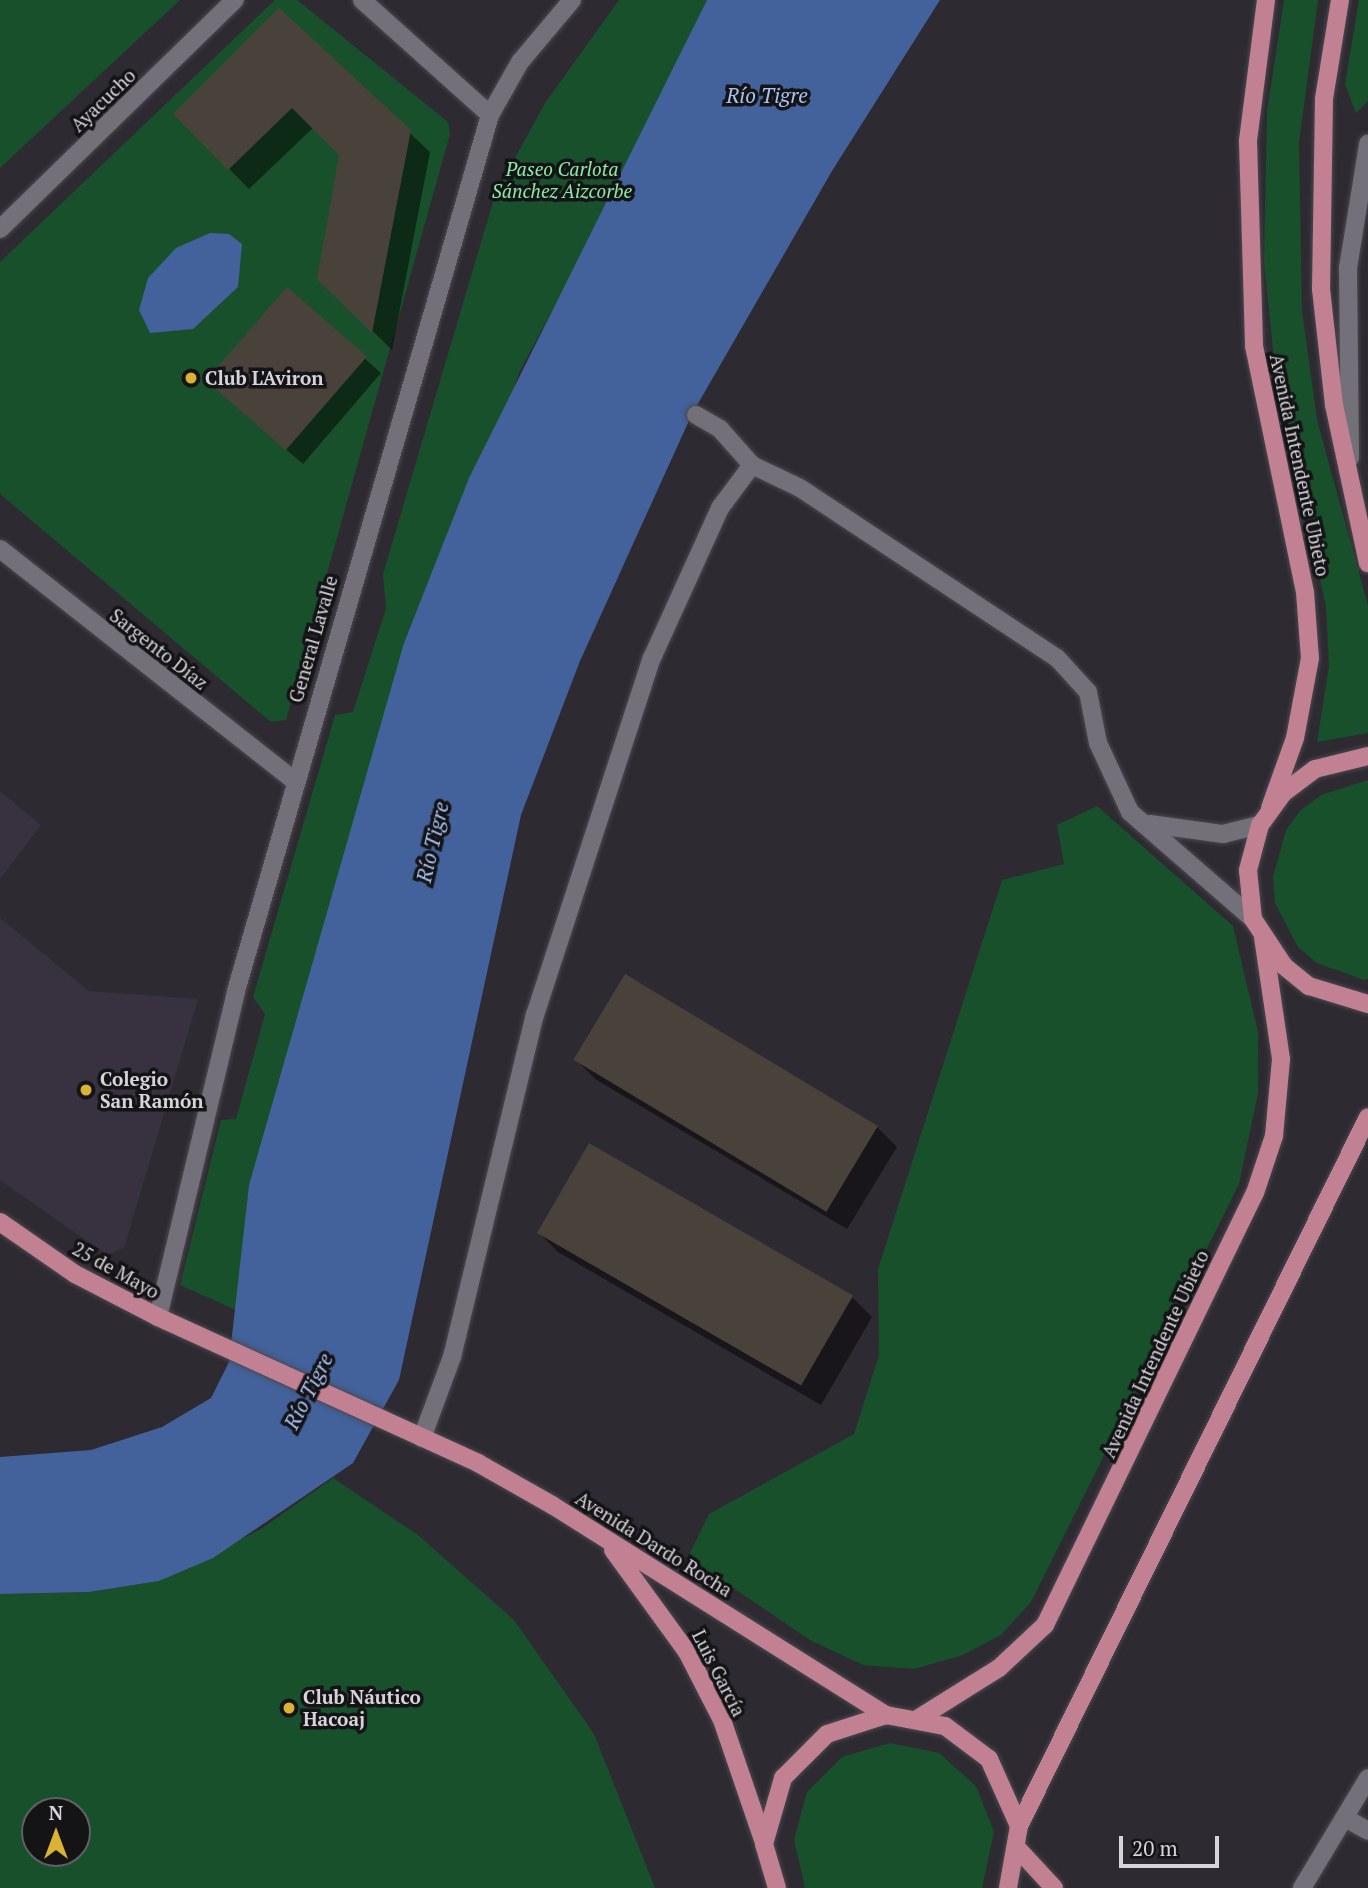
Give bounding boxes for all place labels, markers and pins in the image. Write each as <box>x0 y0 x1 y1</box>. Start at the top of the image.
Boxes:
place label: Club L'Aviron <box>205 367 323 389</box>
marker: Club L'Aviron <box>183 370 199 386</box>
place label: Colegio San Ramón <box>100 1068 203 1112</box>
marker: Colegio San Ramón <box>78 1082 94 1098</box>
place label: Club Náutico Hacoaj <box>303 1686 421 1730</box>
marker: Club Náutico Hacoaj <box>281 1700 297 1716</box>

